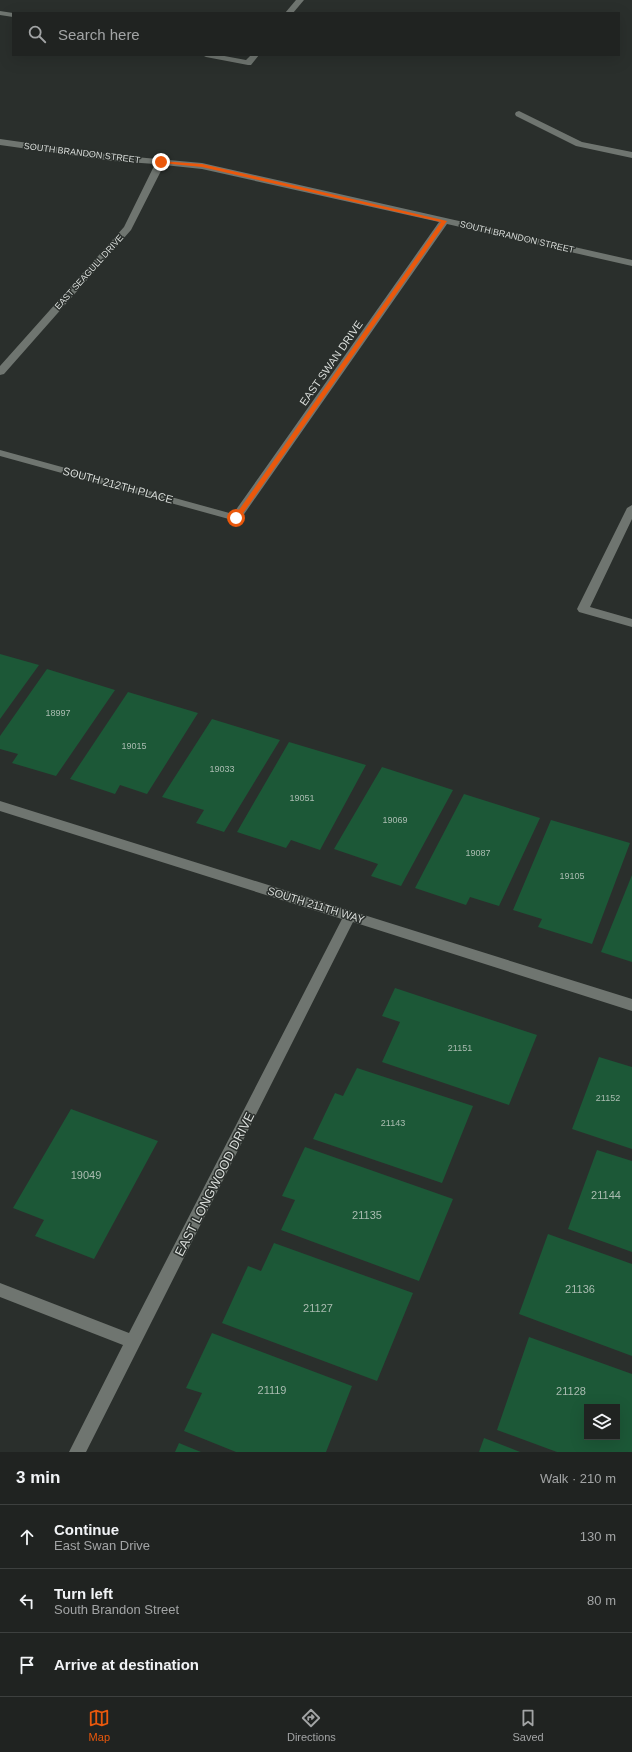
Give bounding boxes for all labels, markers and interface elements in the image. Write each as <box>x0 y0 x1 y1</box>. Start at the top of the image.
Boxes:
search box <box>12 12 620 56</box>
icon: search <box>26 23 48 45</box>
text: Search here <box>58 26 140 43</box>
street label: SOUTH BRANDON STREET <box>23 141 141 165</box>
route end <box>152 153 170 171</box>
street label: SOUTH BRANDON STREET <box>459 219 576 255</box>
street label: EAST SEAGULL DRIVE <box>53 233 125 311</box>
street label: EAST SWAN DRIVE <box>297 318 365 408</box>
street label: SOUTH 212TH PLACE <box>62 464 174 506</box>
route start <box>227 509 245 527</box>
house number: 18997 <box>45 708 71 718</box>
house number: 19015 <box>121 741 147 751</box>
house number: 19033 <box>209 764 235 774</box>
house number: 19051 <box>289 793 315 803</box>
house number: 19069 <box>382 815 408 825</box>
house number: 19087 <box>465 848 491 858</box>
house number: 19105 <box>559 871 585 881</box>
street label: SOUTH 211TH WAY <box>266 885 367 926</box>
house number: 21151 <box>448 1043 472 1053</box>
house number: 21152 <box>596 1093 620 1103</box>
street label: EAST LONGWOOD DRIVE <box>172 1110 257 1259</box>
house number: 21143 <box>381 1118 405 1128</box>
house number: 19049 <box>71 1169 101 1181</box>
house number: 21144 <box>591 1189 621 1201</box>
house number: 21135 <box>352 1209 382 1221</box>
house number: 21136 <box>565 1283 595 1295</box>
house number: 21127 <box>303 1302 333 1314</box>
house number: 21119 <box>258 1384 286 1396</box>
house number: 21128 <box>556 1385 586 1397</box>
map controls <box>584 1404 620 1440</box>
button: layers <box>584 1404 620 1440</box>
text: 3 min <box>16 1468 60 1487</box>
text: Walk · 210 m <box>540 1471 616 1486</box>
text: Continue <box>54 1521 119 1538</box>
icon: ahead <box>16 1526 38 1548</box>
text: 130 m <box>580 1529 616 1544</box>
text: East Swan Drive <box>54 1538 150 1553</box>
text: Turn left <box>54 1585 113 1602</box>
icon: left <box>16 1590 38 1612</box>
text: 80 m <box>587 1593 616 1608</box>
text: South Brandon Street <box>54 1602 179 1617</box>
icon: arrive <box>16 1654 38 1676</box>
text: Arrive at destination <box>54 1656 199 1673</box>
tab: Map <box>88 1707 110 1743</box>
tab: Directions <box>287 1707 336 1743</box>
tab: Saved <box>512 1707 544 1743</box>

